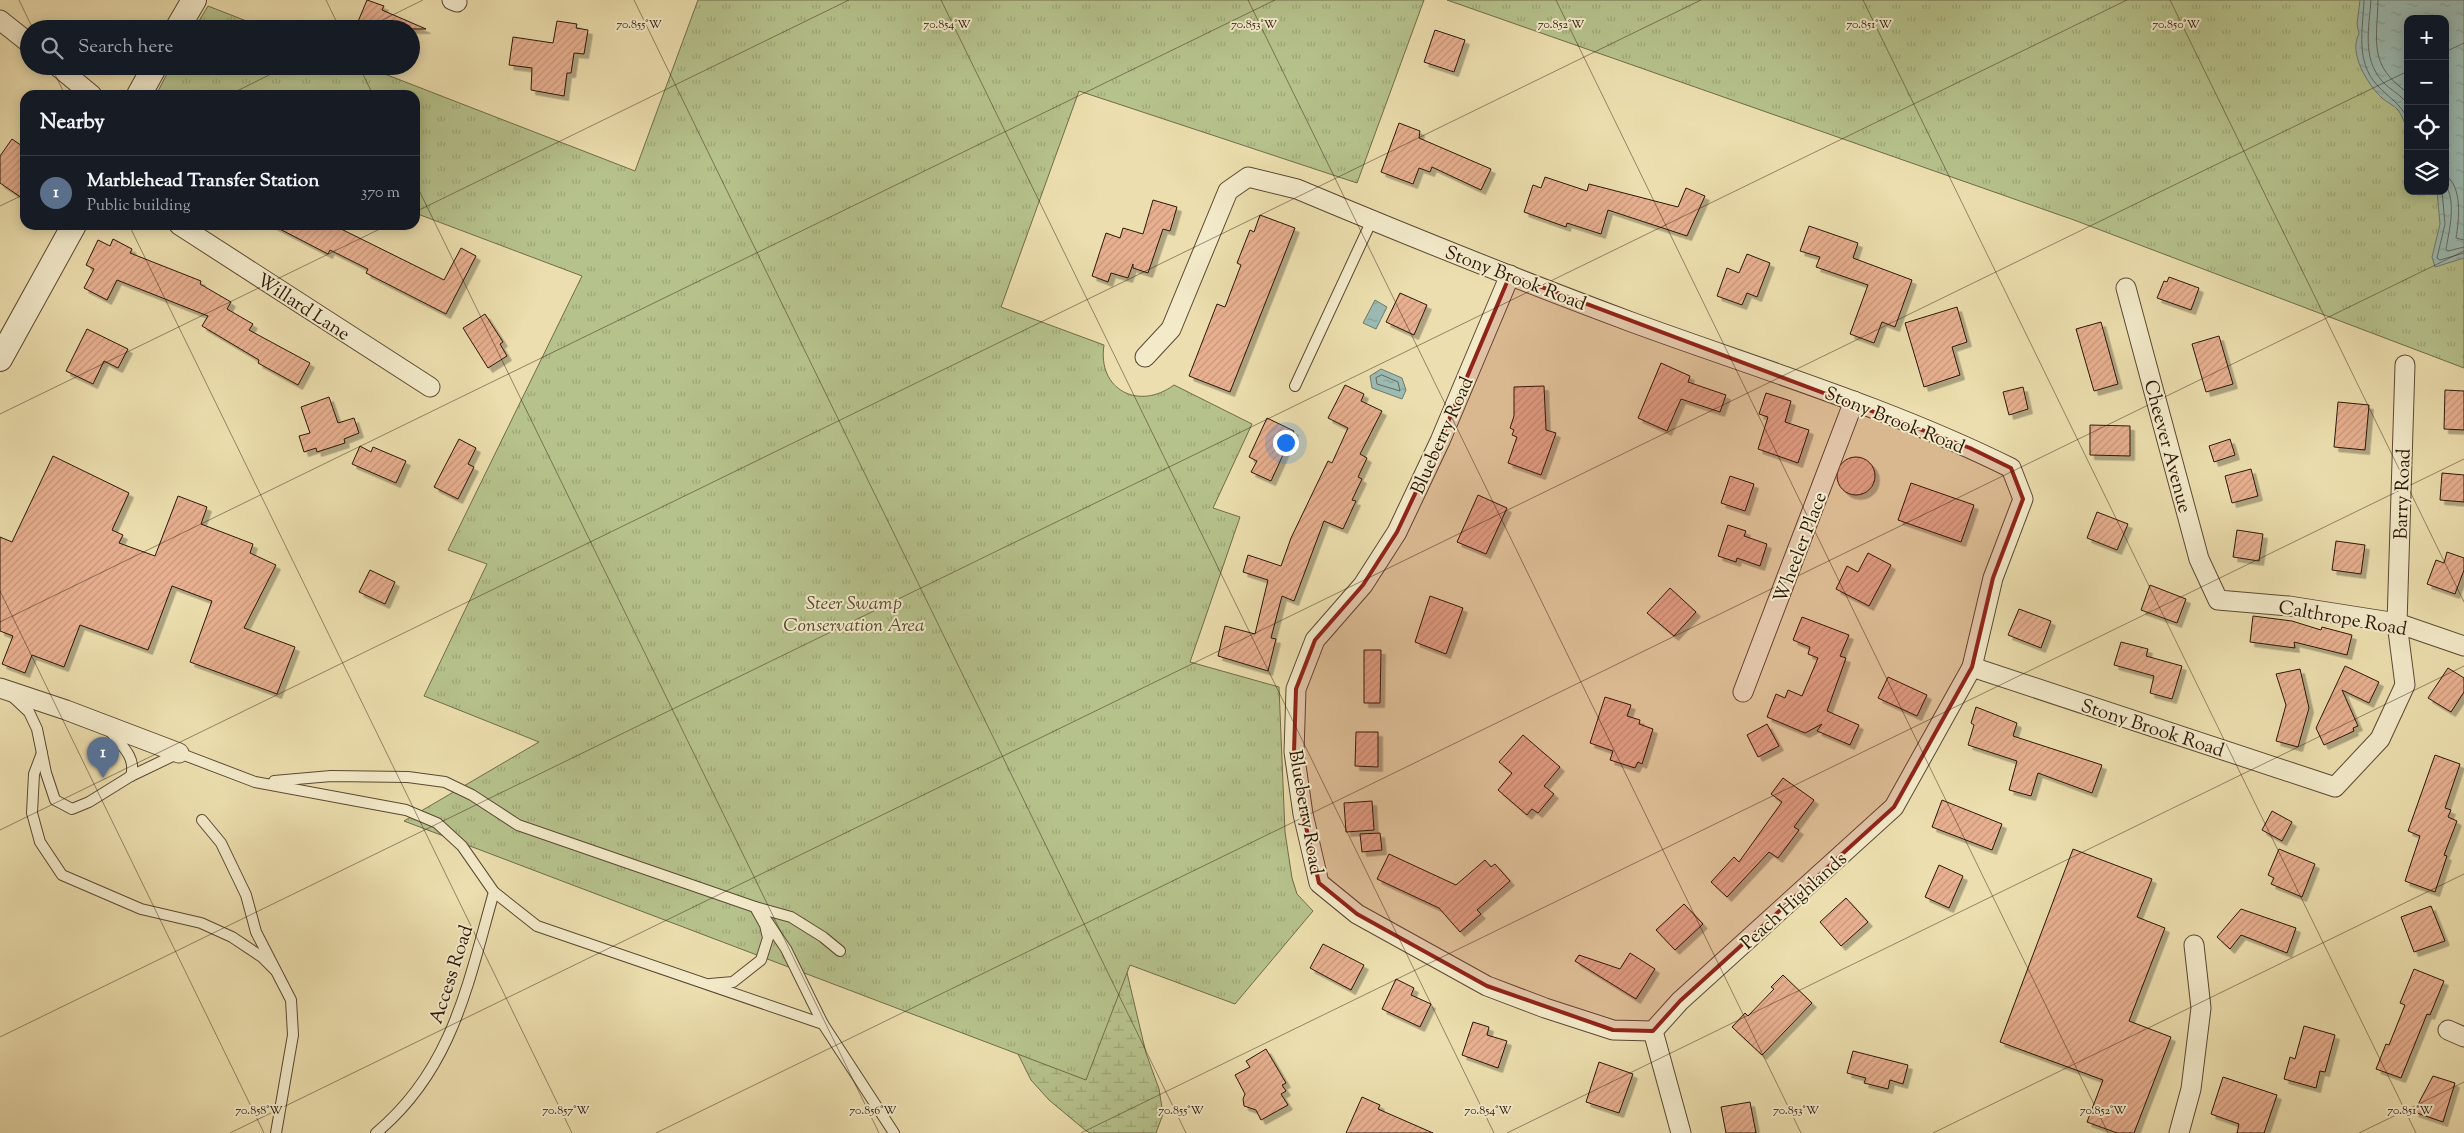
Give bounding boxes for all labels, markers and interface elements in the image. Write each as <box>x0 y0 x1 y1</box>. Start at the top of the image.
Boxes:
map controls <box>2404 15 2449 195</box>
button: + <box>2404 15 2449 60</box>
text: 70.855°W <box>616 16 662 34</box>
text: 70.854°W <box>923 16 971 34</box>
text: 70.853°W <box>1231 16 1278 34</box>
text: 70.852°W <box>1538 16 1585 34</box>
text: 70.851°W <box>1846 16 1892 34</box>
text: 70.850°W <box>2152 16 2200 34</box>
search box <box>20 20 420 75</box>
icon: search <box>38 34 66 62</box>
text: Search here <box>78 34 173 61</box>
button: − <box>2404 60 2449 105</box>
button: locate <box>2404 105 2449 150</box>
text: Nearby <box>40 108 105 138</box>
button: layers <box>2404 150 2449 195</box>
text: Marblehead Transfer Station <box>87 168 319 195</box>
text: 1 <box>53 182 59 205</box>
text: 370 m <box>361 182 400 205</box>
text: Public building <box>87 195 191 218</box>
street label: Stony Brook Road <box>1441 240 1590 319</box>
street label: Willard Lane <box>251 268 355 348</box>
street label: Blueberry Road <box>1405 373 1481 499</box>
street label: Cheever Avenue <box>2136 377 2197 516</box>
street label: Stony Brook Road <box>1820 381 1969 462</box>
your location <box>1273 430 1299 456</box>
street label: Barry Road <box>2388 448 2419 540</box>
street label: Wheeler Place <box>1768 488 1835 607</box>
park label: Steer Swamp Conservation Area <box>783 591 925 640</box>
street label: Calthrope Road <box>2276 595 2409 644</box>
street label: Stony Brook Road <box>2077 693 2228 765</box>
pin: 1 <box>87 737 119 778</box>
street label: Blueberry Road <box>1280 748 1329 877</box>
street label: Peach Highlands <box>1735 847 1854 957</box>
street label: Access Road <box>424 922 481 1028</box>
text: 70.858°W <box>235 1102 283 1120</box>
text: 70.857°W <box>542 1102 590 1120</box>
text: 70.856°W <box>849 1102 897 1120</box>
text: 70.855°W <box>1158 1102 1204 1120</box>
text: 70.854°W <box>1464 1102 1512 1120</box>
text: 70.853°W <box>1773 1102 1820 1120</box>
text: 70.852°W <box>2080 1102 2127 1120</box>
text: 70.851°W <box>2387 1102 2433 1120</box>

